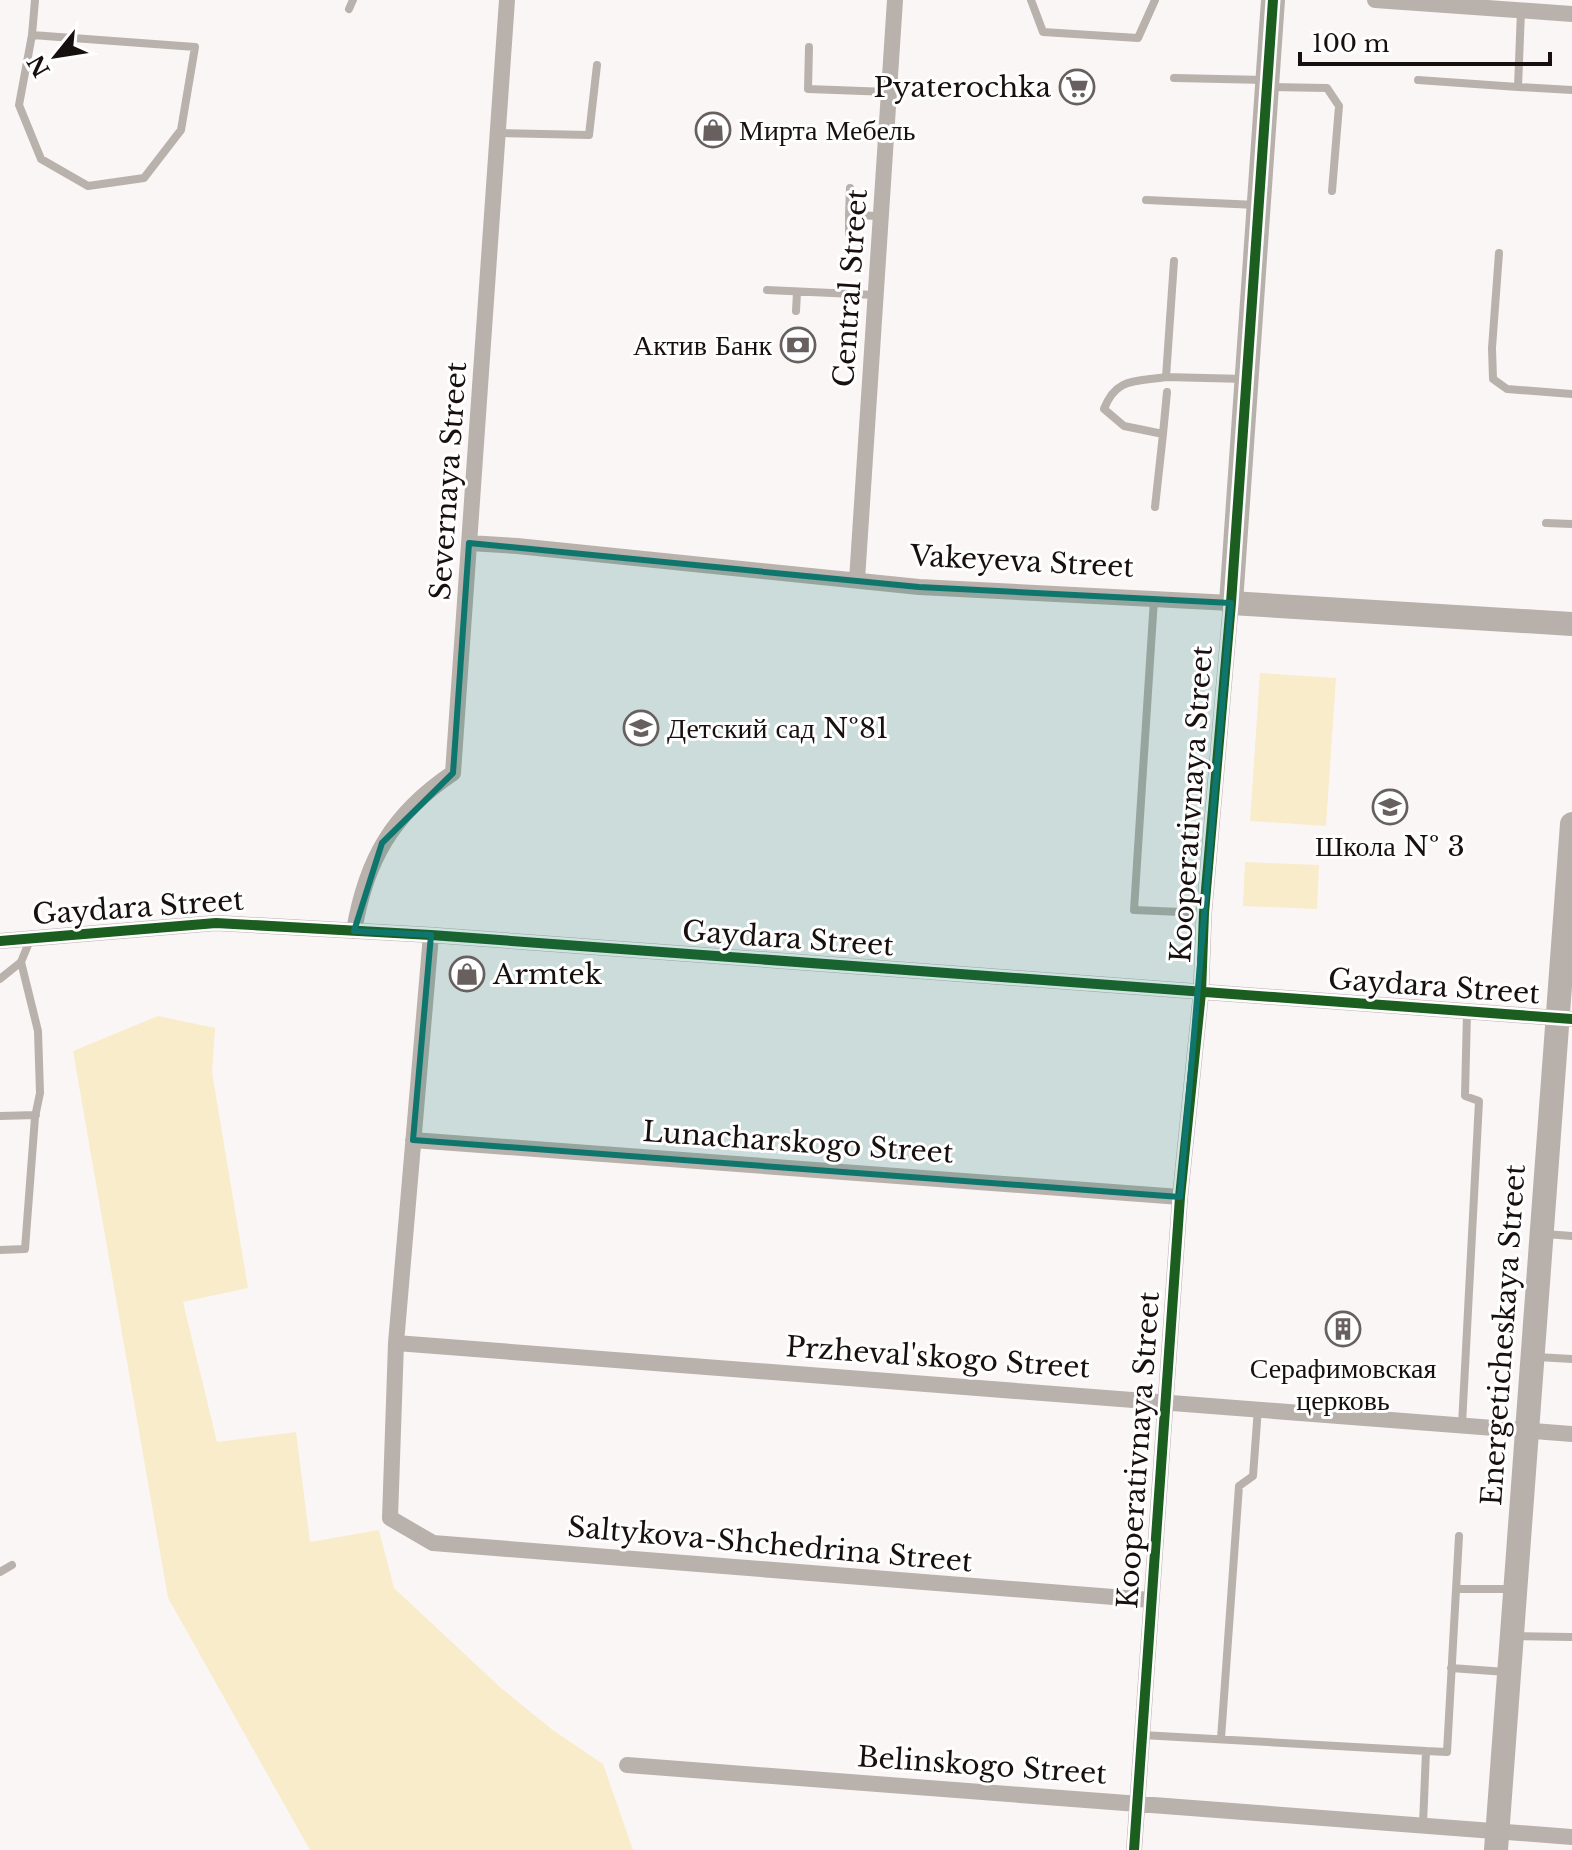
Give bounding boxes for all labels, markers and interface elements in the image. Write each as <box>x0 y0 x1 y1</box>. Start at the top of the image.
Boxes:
north arrow <box>16 16 96 96</box>
scale bar <box>1300 16 1550 66</box>
text: 100 m <box>1312 29 1390 58</box>
text: N <box>22 50 56 81</box>
supermarket icon: Pyaterochka <box>1058 68 1096 106</box>
place label: Pyaterochka <box>874 70 1051 105</box>
shop icon: Мирта Мебель <box>694 111 732 149</box>
place label: Мирта Мебель <box>739 113 916 148</box>
street label: Central Street <box>826 187 875 388</box>
bank icon: Актив Банк <box>779 326 817 364</box>
place label: Актив Банк <box>633 328 772 363</box>
street label: Severnaya Street <box>423 360 474 601</box>
street label: Vakeyeva Street <box>908 538 1135 585</box>
street label: Kooperativnaya Street <box>1163 644 1220 964</box>
school or university icon: Детский сад №81 <box>622 709 660 747</box>
place label: Детский сад №81 <box>667 711 888 746</box>
school or university icon: Школа № 3 <box>1371 788 1409 826</box>
place label: Школа № 3 <box>1315 829 1465 864</box>
street label: Gaydara Street <box>31 883 245 932</box>
street label: Gaydara Street <box>681 914 895 963</box>
shop icon: Armtek <box>448 955 486 993</box>
place label: Armtek <box>492 957 603 992</box>
street label: Gaydara Street <box>1327 962 1541 1011</box>
street label: Lunacharskogo Street <box>641 1114 955 1171</box>
street label: Energeticheskaya Street <box>1474 1163 1533 1507</box>
street label: Kooperativnaya Street <box>1110 1290 1167 1610</box>
building icon: Серафимовская церковь <box>1324 1310 1362 1348</box>
street label: Przheval'skogo Street <box>785 1329 1092 1386</box>
place label: Серафимовская церковь <box>1250 1351 1436 1418</box>
street label: Saltykova-Shchedrina Street <box>566 1509 974 1580</box>
street label: Belinskogo Street <box>856 1739 1108 1792</box>

